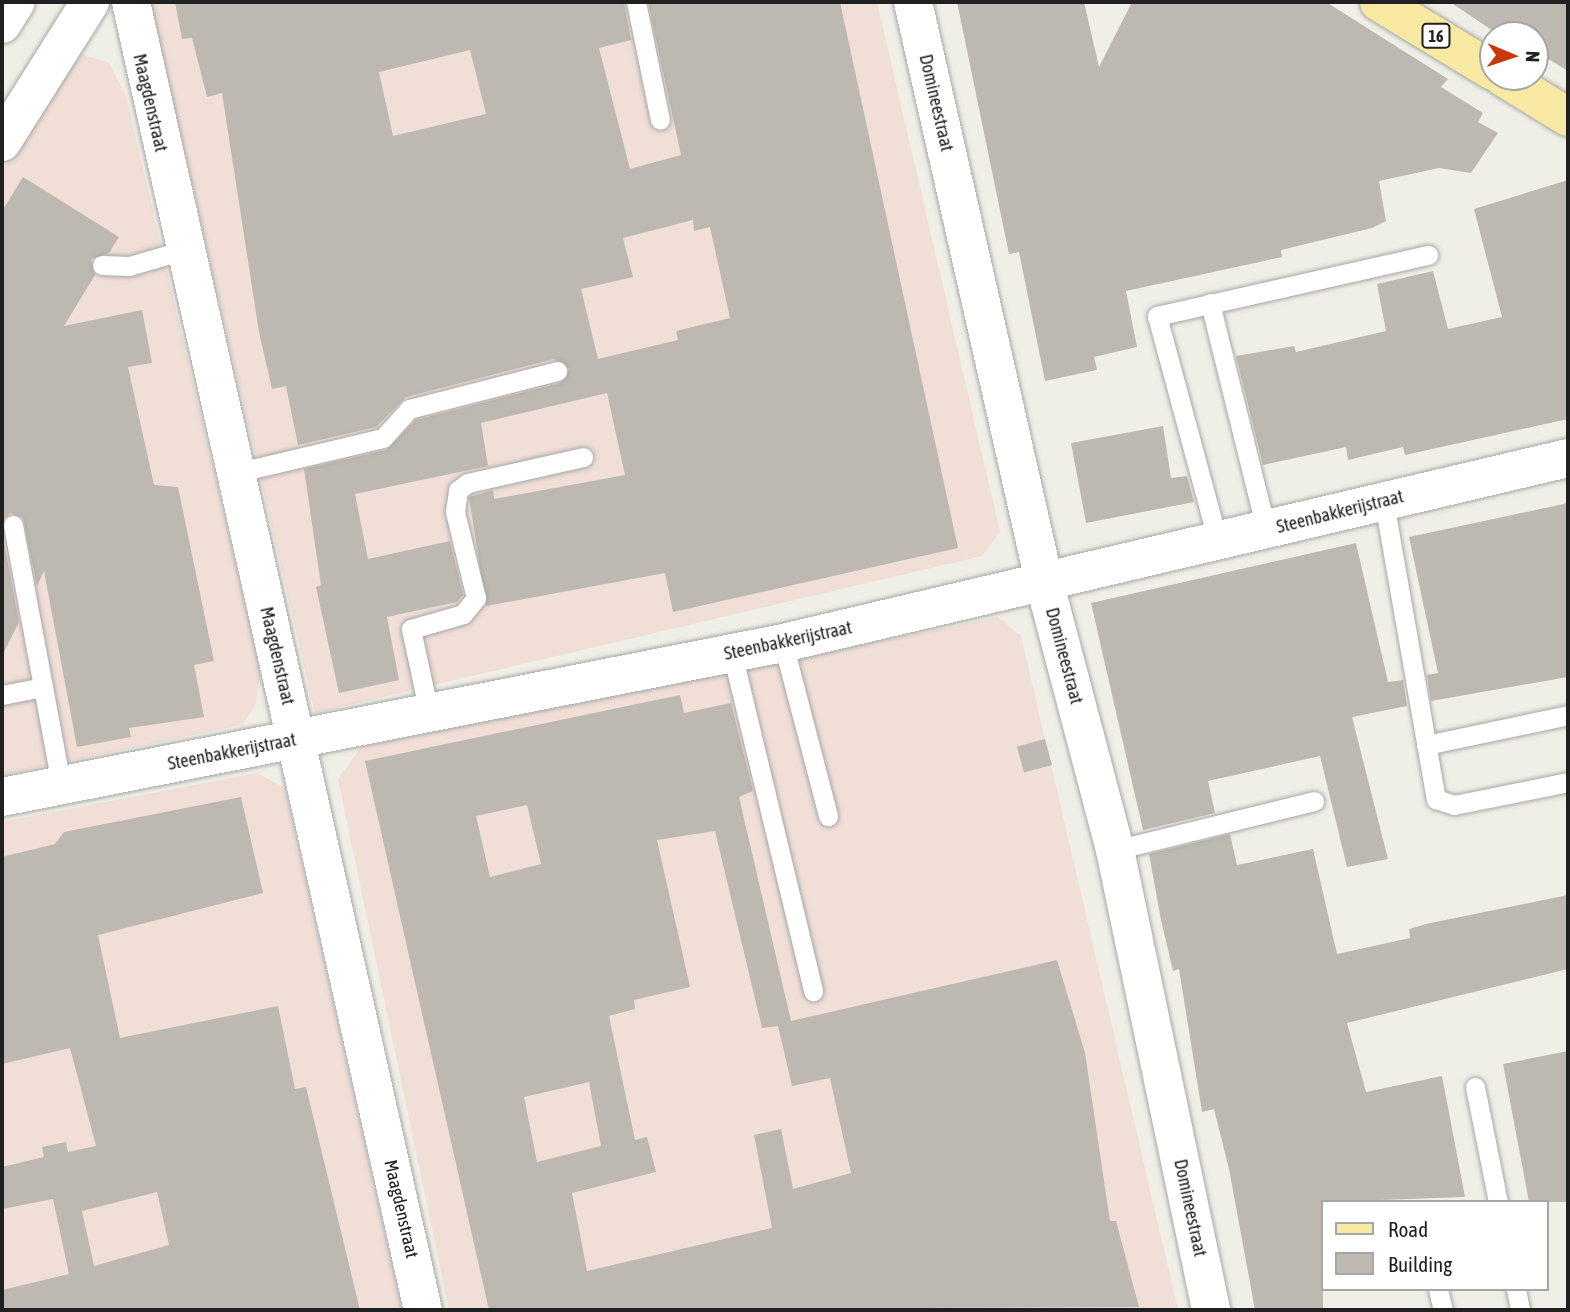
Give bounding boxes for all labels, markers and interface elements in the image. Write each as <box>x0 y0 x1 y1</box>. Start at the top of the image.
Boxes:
north arrow <box>1479 21 1549 91</box>
road number: 16 <box>1420 24 1452 48</box>
text: N <box>1522 51 1544 63</box>
street label: Maagdenstraat <box>128 52 172 154</box>
street label: Domineestraat <box>914 52 958 154</box>
street label: Steenbakkerijstraat <box>1274 486 1406 538</box>
street label: Maagdenstraat <box>255 605 299 707</box>
street label: Domineestraat <box>1041 605 1087 707</box>
street label: Steenbakkerijstraat <box>722 617 854 665</box>
street label: Steenbakkerijstraat <box>166 729 298 775</box>
street label: Domineestraat <box>1169 1157 1211 1259</box>
street label: Maagdenstraat <box>379 1158 423 1260</box>
legend <box>1322 1200 1549 1291</box>
text: Road <box>1388 1217 1428 1241</box>
text: Building <box>1388 1252 1452 1276</box>

